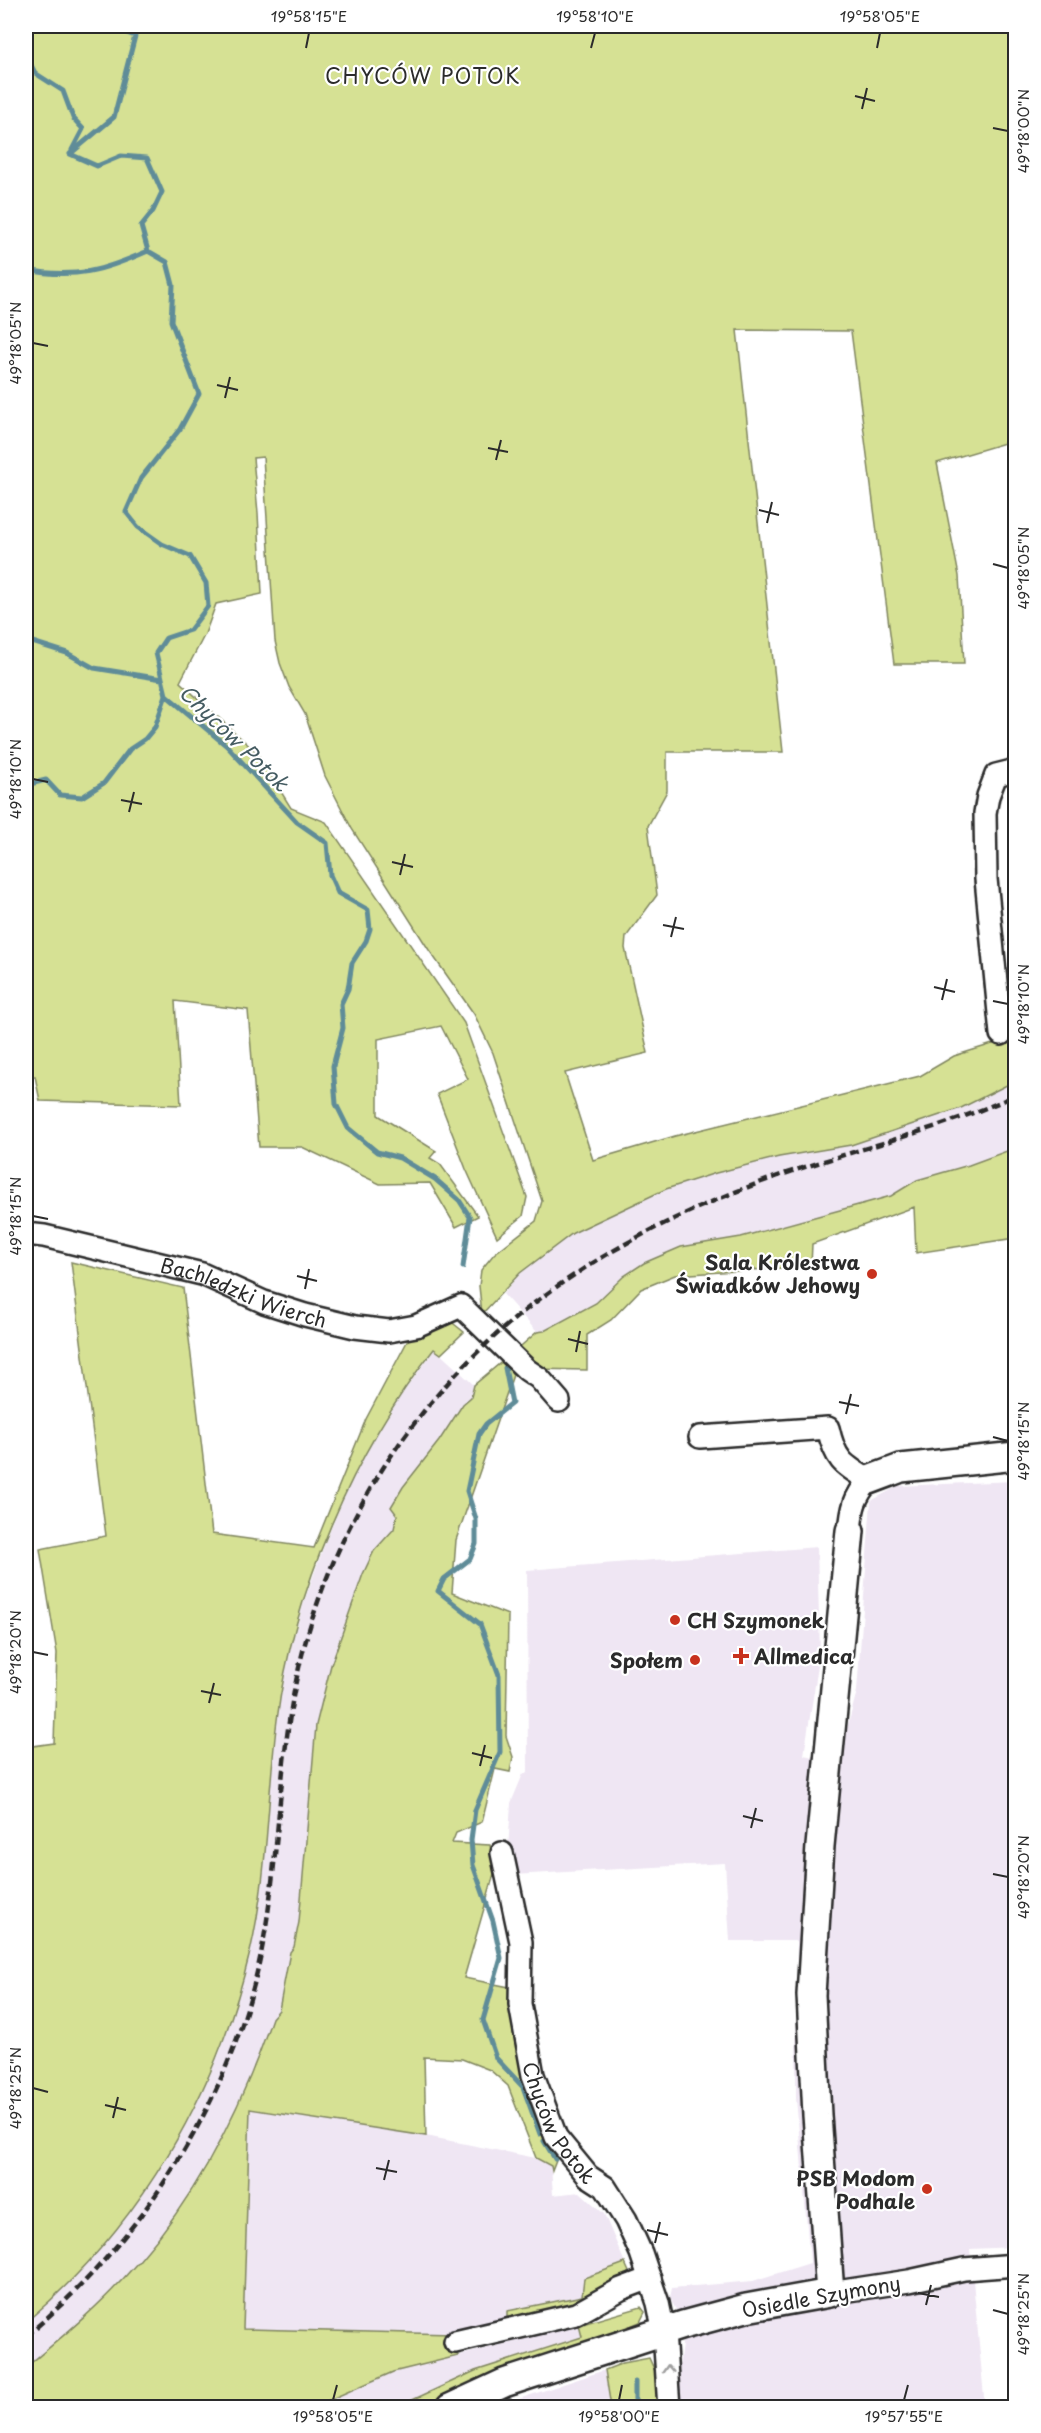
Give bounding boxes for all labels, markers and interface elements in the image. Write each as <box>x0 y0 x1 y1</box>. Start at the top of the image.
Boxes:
text: 19°58'15"E <box>271 4 347 27</box>
text: 19°58'10"E <box>556 4 634 27</box>
text: 19°58'05"E <box>840 4 920 27</box>
district label: CHYCÓW POTOK <box>325 59 521 91</box>
text: 49°18'00"N <box>1011 89 1034 173</box>
text: 49°18'05"N <box>3 302 26 384</box>
text: 49°18'05"N <box>1011 527 1034 609</box>
water label: Chyców Potok <box>173 676 298 799</box>
text: 49°18'10"N <box>3 739 26 819</box>
text: 49°18'10"N <box>1011 964 1034 1044</box>
text: 49°18'15"N <box>3 1176 26 1256</box>
place label: Sala Królestwa Świadków Jehowy <box>675 1247 860 1300</box>
street label: Bachledzki Wierch <box>157 1250 330 1335</box>
marker: Sala Królestwa Świadków Jehowy <box>865 1267 879 1281</box>
text: 49°18'15"N <box>1011 1401 1034 1481</box>
place label: CH Szymonek <box>687 1605 825 1635</box>
text: 49°18'20"N <box>3 1610 26 1694</box>
marker: CH Szymonek <box>668 1613 682 1627</box>
place label: Allmedica <box>754 1641 854 1671</box>
place label: Społem <box>610 1645 683 1675</box>
marker: Allmedica <box>732 1647 750 1665</box>
marker: Społem <box>688 1653 702 1667</box>
text: 49°18'20"N <box>1011 1835 1034 1919</box>
text: 49°18'25"N <box>3 2047 26 2129</box>
street label: Chyców Potok <box>516 2059 604 2191</box>
place label: PSB Modom Podhale <box>796 2163 915 2216</box>
marker: PSB Modom Podhale <box>920 2182 934 2196</box>
street label: Osiedle Szymony <box>739 2267 903 2325</box>
text: 49°18'25"N <box>1011 2273 1034 2355</box>
one-way arrow <box>661 2365 674 2374</box>
text: 19°58'05"E <box>293 2404 373 2427</box>
text: 19°58'00"E <box>578 2404 660 2427</box>
text: 19°57'55"E <box>865 2404 943 2427</box>

